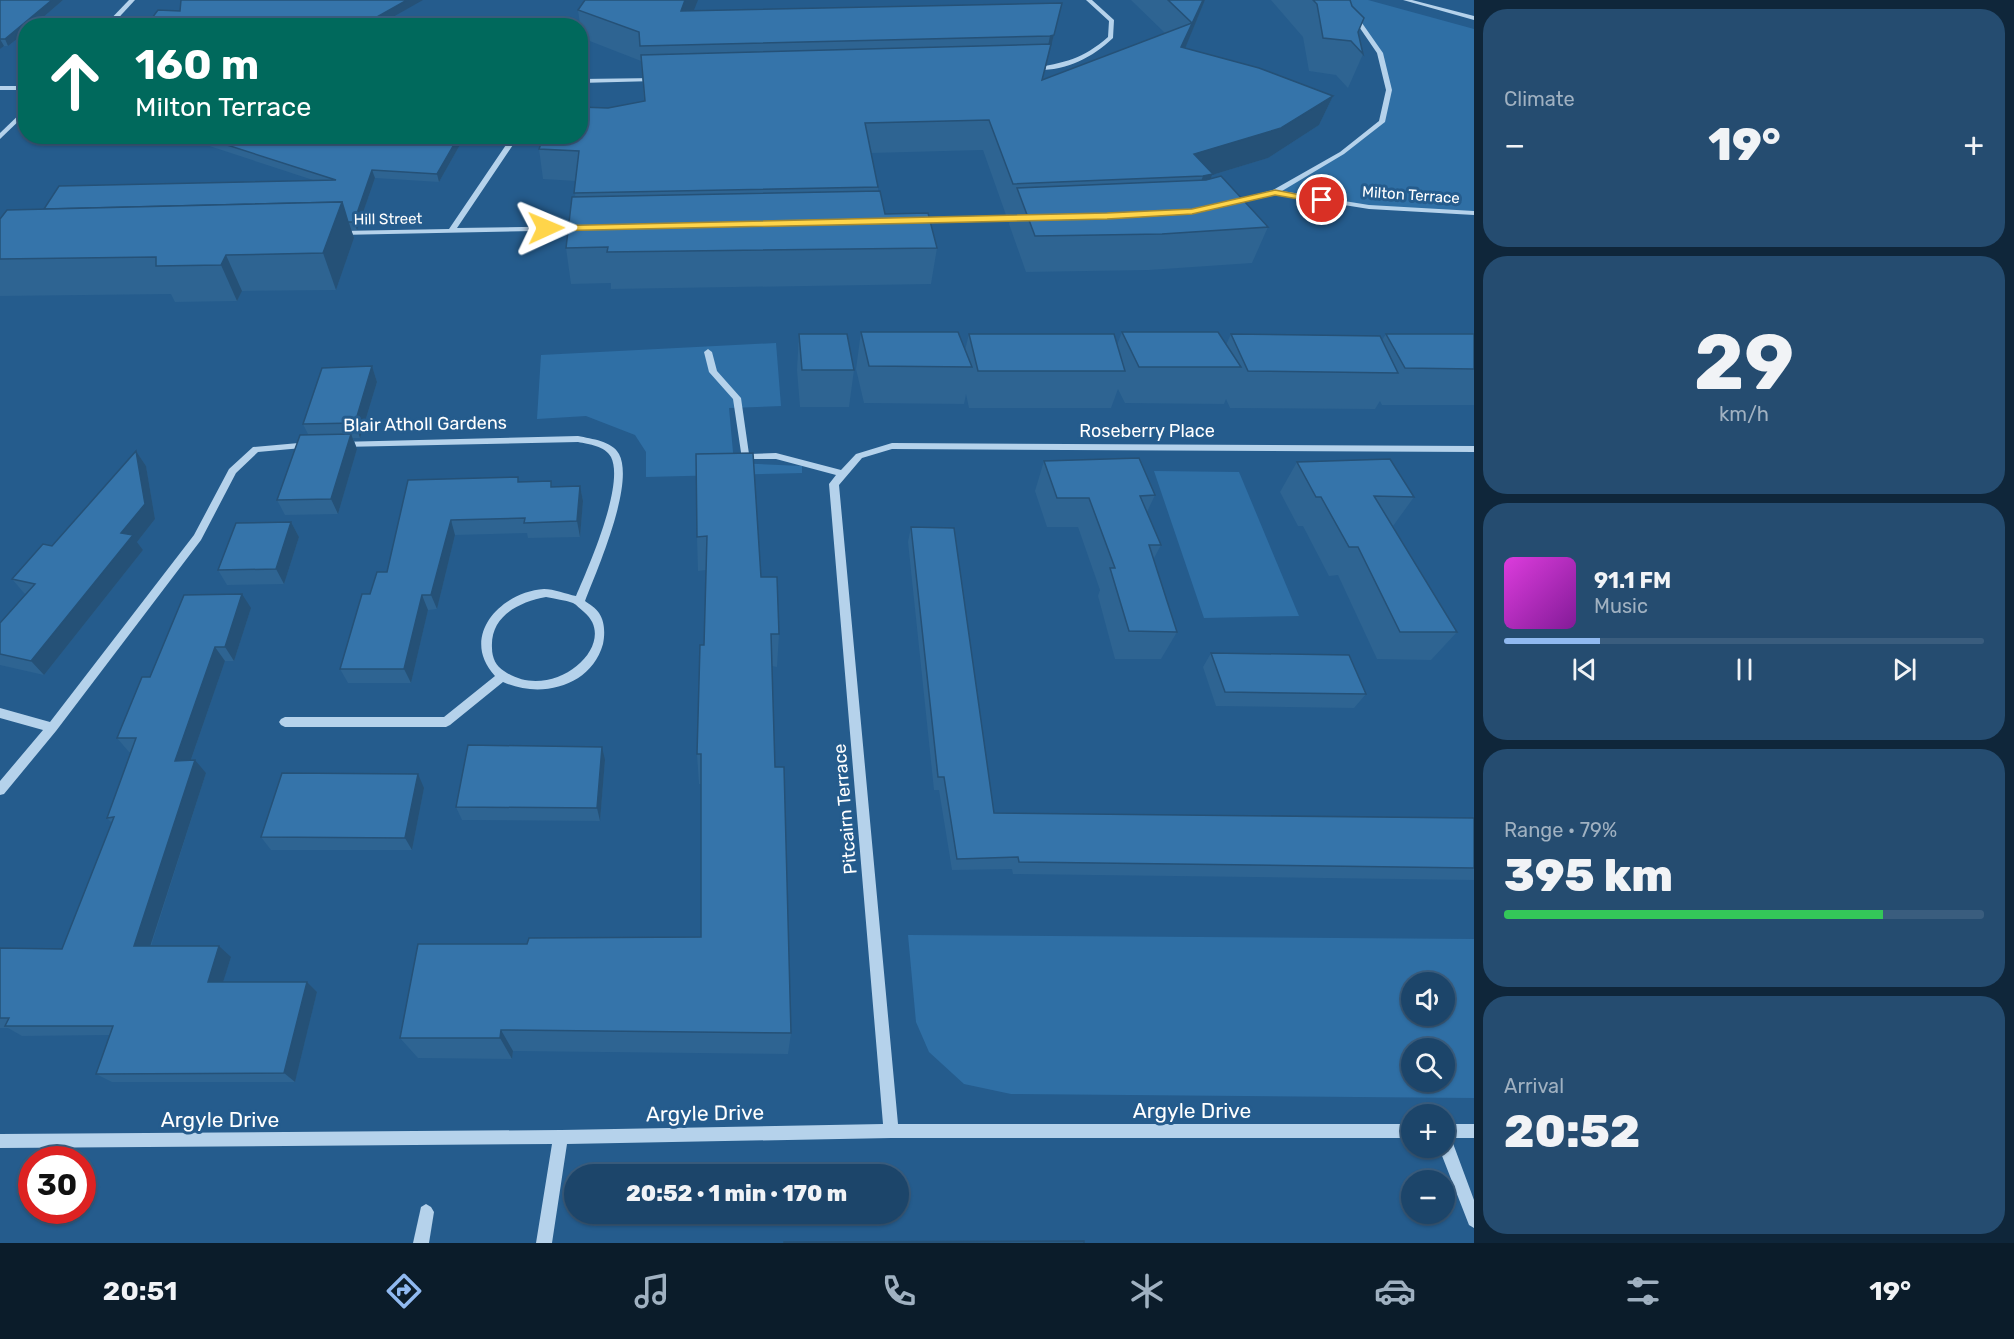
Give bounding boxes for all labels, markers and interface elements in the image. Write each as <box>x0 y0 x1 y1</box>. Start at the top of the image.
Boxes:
text: 160 m <box>135 40 259 90</box>
icon: ahead <box>36 42 114 120</box>
text: Climate <box>1504 87 1575 111</box>
text: Milton Terrace <box>135 91 311 123</box>
text: 19° <box>1708 118 1781 171</box>
text: − <box>1504 125 1525 164</box>
text: + <box>1963 125 1984 164</box>
pin <box>1296 174 1347 225</box>
icon: arrive <box>1305 183 1338 216</box>
street label: Milton Terrace <box>1362 183 1460 207</box>
position arrow <box>514 196 578 260</box>
street label: Hill Street <box>354 209 423 229</box>
text: 29 <box>1694 316 1794 409</box>
text: km/h <box>1719 402 1769 426</box>
street label: Blair Atholl Gardens <box>343 412 507 436</box>
street label: Roseberry Place <box>1079 420 1215 442</box>
text: 91.1 FM <box>1594 567 1671 594</box>
text: Music <box>1594 594 1648 618</box>
icon: previous <box>1568 653 1601 686</box>
icon: pause <box>1728 653 1761 686</box>
icon: next <box>1888 653 1921 686</box>
street label: Pitcairn Terrace <box>828 743 862 875</box>
text: Range · 79% <box>1504 818 1617 842</box>
text: 395 km <box>1504 849 1673 902</box>
map controls <box>1401 972 1455 1224</box>
button: sound <box>1401 972 1455 1026</box>
button: search <box>1401 1038 1455 1092</box>
text: Arrival <box>1504 1074 1564 1098</box>
street label: Argyle Drive <box>1133 1098 1251 1123</box>
street label: Argyle Drive <box>646 1099 764 1127</box>
button: + <box>1401 1104 1455 1158</box>
text: 20:52 <box>1504 1105 1640 1158</box>
street label: Argyle Drive <box>161 1107 279 1132</box>
speed limit sign: 30 <box>18 1146 96 1224</box>
button: − <box>1401 1170 1455 1224</box>
text: 20:52 · 1 min · 170 m <box>626 1180 847 1207</box>
icon: directions <box>383 1270 425 1312</box>
icon: music <box>631 1270 673 1312</box>
icon: phone <box>878 1270 920 1312</box>
icon: climate <box>1126 1270 1168 1312</box>
icon: car <box>1374 1270 1416 1312</box>
icon: filters <box>1622 1270 1664 1312</box>
text: 20:51 <box>103 1275 177 1307</box>
text: 19° <box>1869 1275 1911 1307</box>

